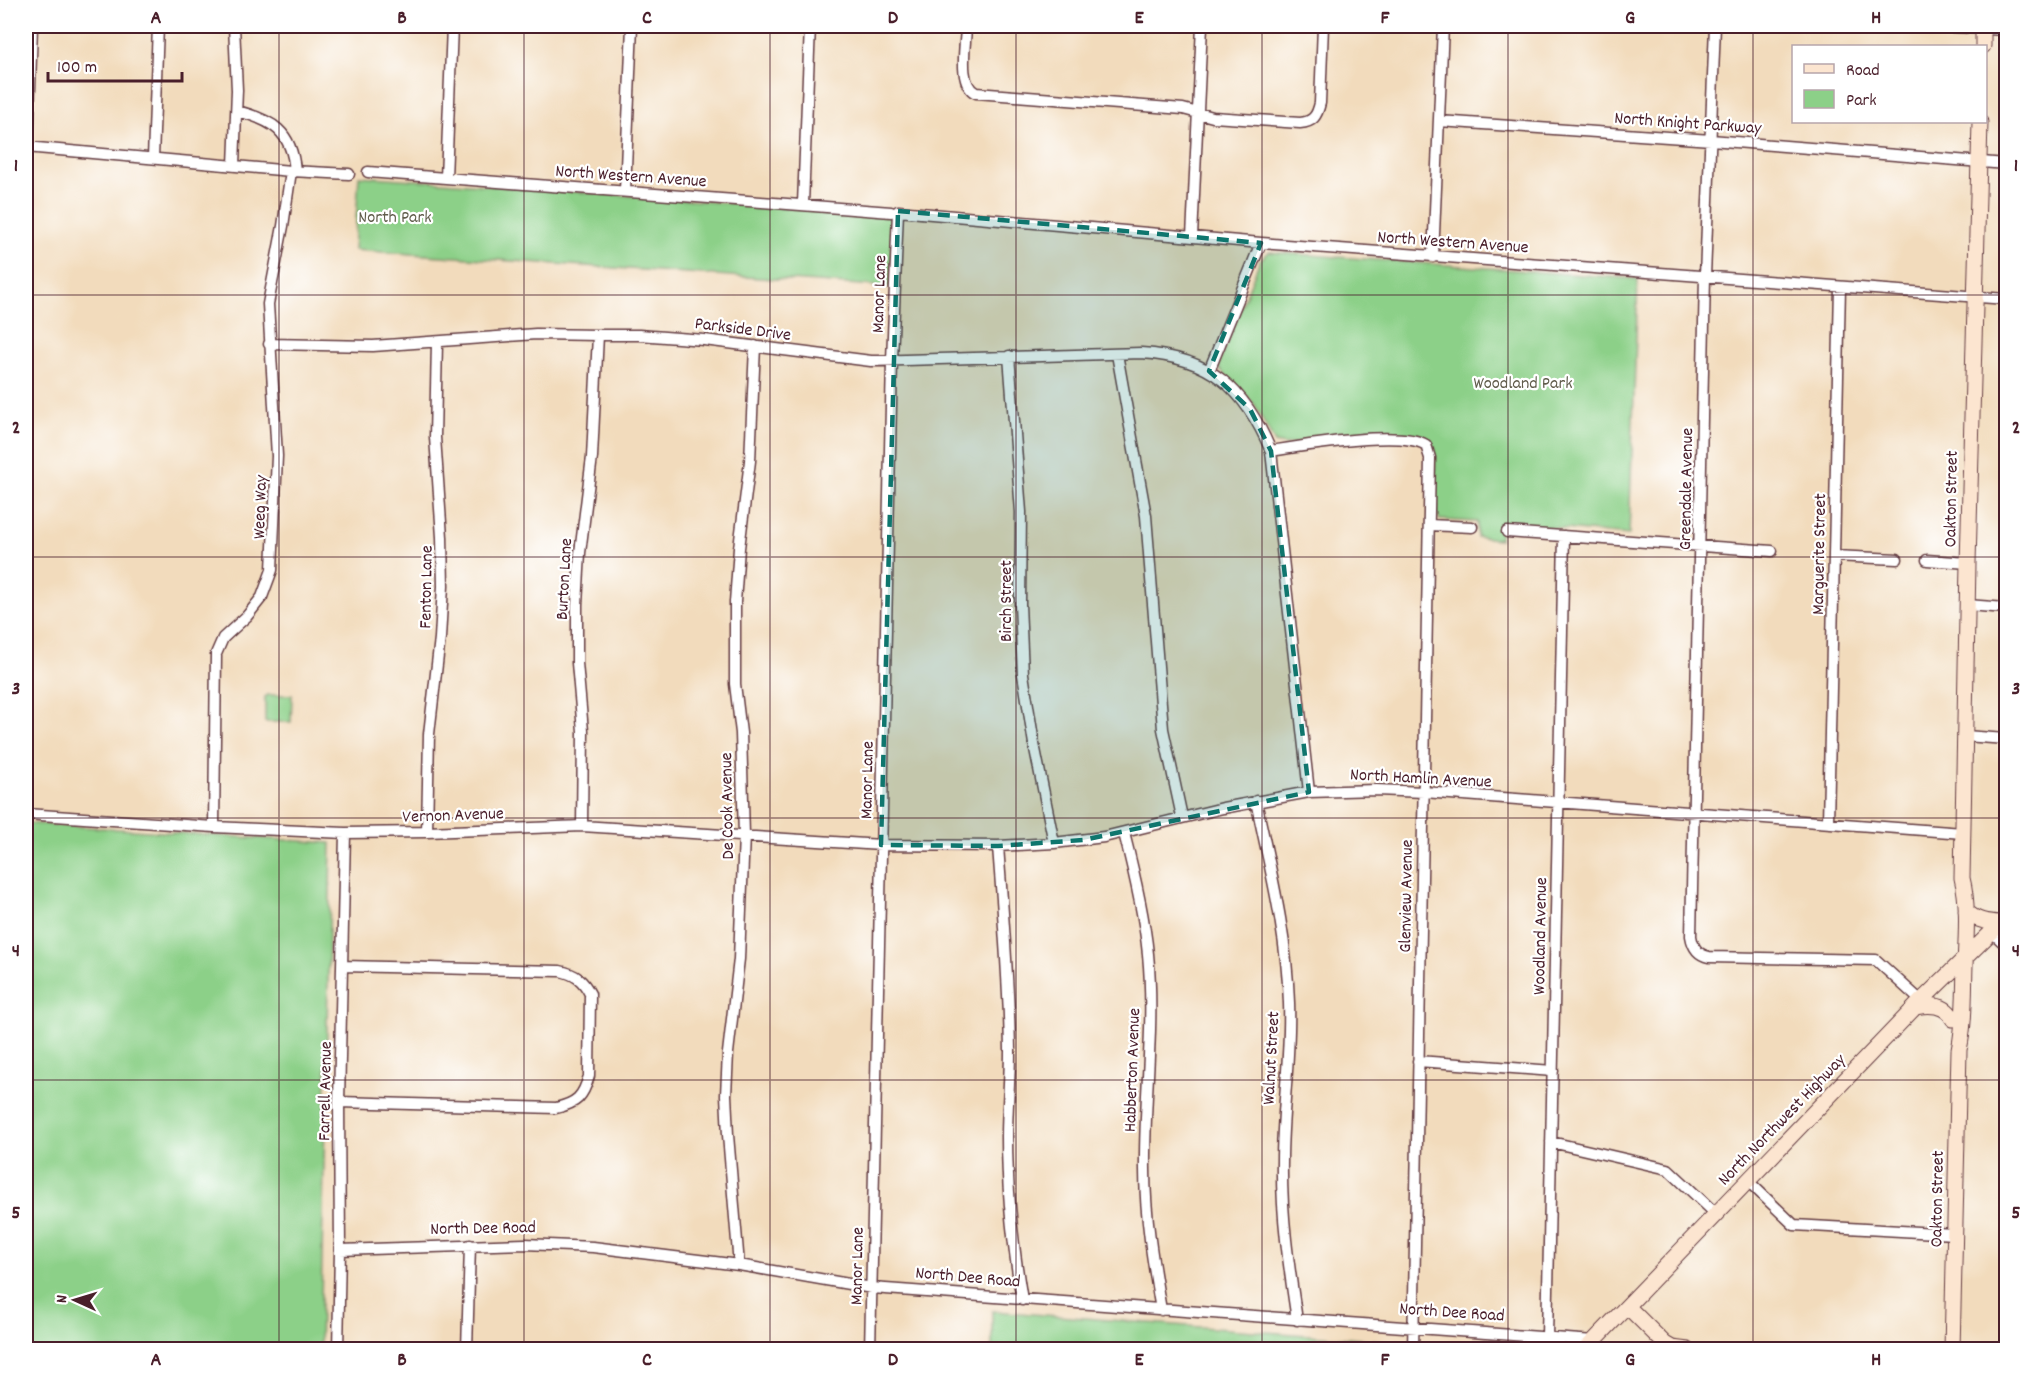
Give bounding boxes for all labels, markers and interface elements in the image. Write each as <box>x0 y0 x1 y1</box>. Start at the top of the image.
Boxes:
text: A <box>151 5 162 33</box>
text: B <box>397 5 407 33</box>
text: C <box>642 5 652 33</box>
text: D <box>888 5 899 33</box>
text: E <box>1134 5 1144 33</box>
text: F <box>1381 5 1391 33</box>
text: G <box>1625 5 1635 33</box>
text: H <box>1871 5 1881 33</box>
scale bar <box>48 45 182 83</box>
legend <box>1792 45 1987 123</box>
text: 100 m <box>57 56 97 81</box>
text: Road <box>1846 59 1880 84</box>
text: Park <box>1846 89 1877 114</box>
street label: North Knight Parkway <box>1613 107 1763 142</box>
text: 1 <box>14 153 18 181</box>
text: 1 <box>2014 153 2018 181</box>
street label: North Western Avenue <box>554 160 707 195</box>
park label: North Park <box>358 206 432 231</box>
street label: North Western Avenue <box>1376 226 1529 261</box>
street label: Manor Lane <box>867 255 894 334</box>
street label: Parkside Drive <box>693 312 792 349</box>
park label: Woodland Park <box>1473 372 1573 397</box>
text: 2 <box>12 415 20 443</box>
text: 2 <box>2012 415 2020 443</box>
street label: Greendale Avenue <box>1674 428 1701 550</box>
street label: Oakton Street <box>1939 450 1966 548</box>
street label: Weeg Way <box>248 474 275 540</box>
street label: Marguerite Street <box>1807 493 1834 615</box>
street label: Burton Lane <box>551 537 580 621</box>
street label: Fenton Lane <box>414 545 441 629</box>
street label: Birch Street <box>995 560 1020 642</box>
text: 3 <box>12 676 20 704</box>
text: 3 <box>2012 676 2020 704</box>
street label: Manor Lane <box>855 741 882 819</box>
street label: De Cook Avenue <box>715 752 742 860</box>
street label: North Hamlin Avenue <box>1349 763 1492 796</box>
street label: Vernon Avenue <box>402 802 504 831</box>
street label: Glenview Avenue <box>1394 839 1421 953</box>
street label: Woodland Avenue <box>1528 877 1555 995</box>
text: 4 <box>12 938 20 966</box>
text: 4 <box>2012 938 2020 966</box>
street label: Habberton Avenue <box>1119 1008 1148 1133</box>
street label: Walnut Street <box>1258 1010 1287 1106</box>
street label: Farrell Avenue <box>313 1041 340 1141</box>
street label: North Northwest Highway <box>1713 1049 1853 1192</box>
street label: Oakton Street <box>1925 1150 1952 1248</box>
text: 5 <box>11 1200 21 1228</box>
text: 5 <box>2011 1200 2021 1228</box>
street label: North Dee Road <box>430 1216 536 1243</box>
street label: Manor Lane <box>845 1227 872 1305</box>
street label: North Dee Road <box>914 1261 1021 1296</box>
north arrow <box>45 1270 105 1330</box>
text: N <box>51 1294 74 1304</box>
street label: North Dee Road <box>1398 1297 1505 1330</box>
text: A <box>151 1347 162 1375</box>
text: B <box>397 1347 407 1375</box>
text: C <box>642 1347 652 1375</box>
text: D <box>888 1347 899 1375</box>
text: E <box>1134 1347 1144 1375</box>
text: F <box>1381 1347 1391 1375</box>
text: G <box>1625 1347 1635 1375</box>
text: H <box>1871 1347 1881 1375</box>

